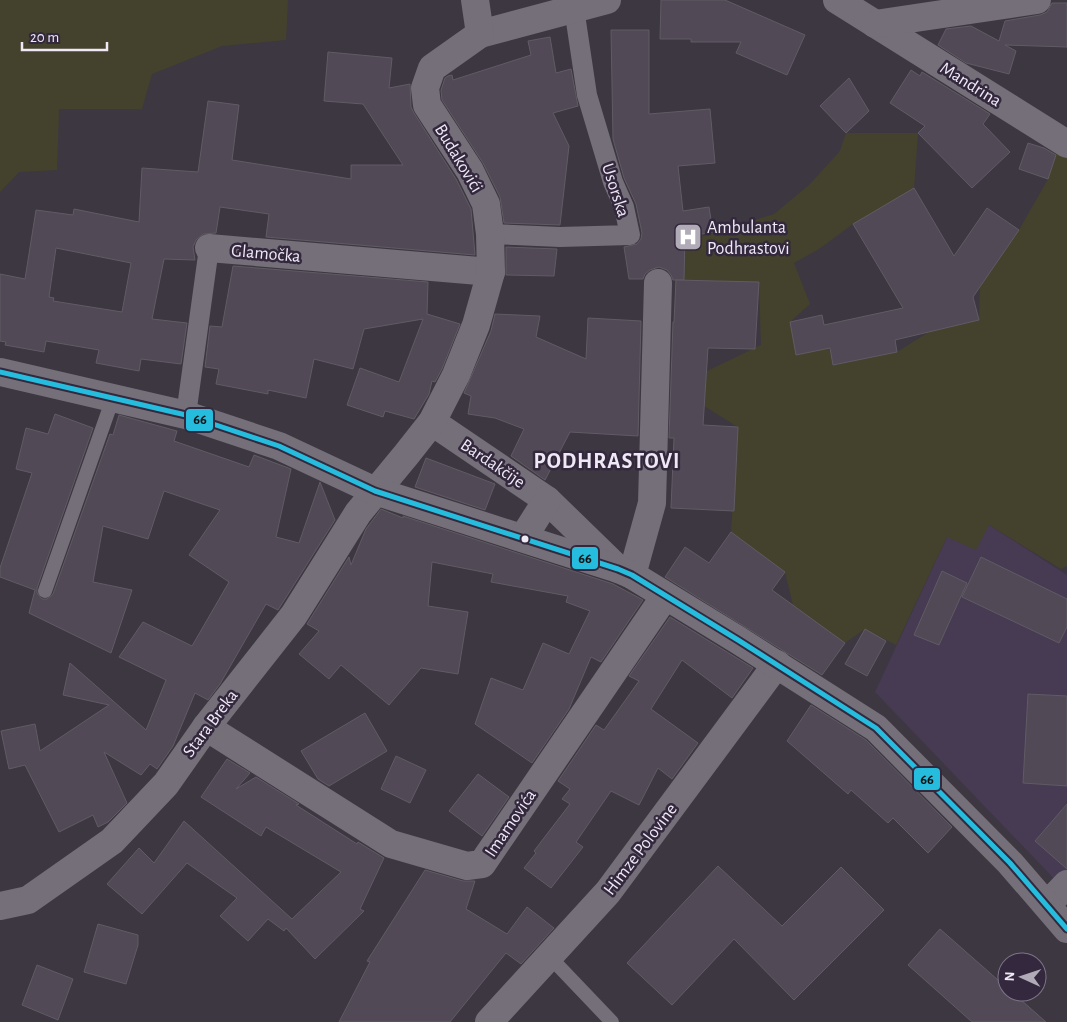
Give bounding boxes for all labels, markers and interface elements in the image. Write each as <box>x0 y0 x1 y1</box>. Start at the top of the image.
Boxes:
scale bar <box>22 20 108 52</box>
text: 20 m <box>30 30 59 45</box>
street label: Mandrina <box>937 59 1004 111</box>
street label: Budakovići <box>431 121 485 196</box>
street label: Usorska <box>598 161 632 219</box>
place label: Ambulanta Podhrastovi <box>707 219 790 258</box>
hospital icon: Ambulanta Podhrastovi <box>673 222 703 252</box>
street label: Glamočka <box>230 242 301 266</box>
line badge: 66 <box>185 408 214 432</box>
text: 66 <box>193 413 207 427</box>
street label: Bardakčije <box>457 436 528 492</box>
district label: PODHRASTOVI <box>533 450 681 472</box>
unlabelled marker <box>520 534 530 544</box>
line badge: 66 <box>571 546 599 570</box>
text: 66 <box>578 552 592 566</box>
street label: Stara Breka <box>180 687 242 761</box>
line badge: 66 <box>913 767 941 791</box>
text: 66 <box>920 773 934 787</box>
street label: Imamovića <box>482 787 540 861</box>
street label: Himze Polovine <box>601 800 681 899</box>
north arrow <box>997 952 1047 1002</box>
text: N <box>1003 971 1017 982</box>

